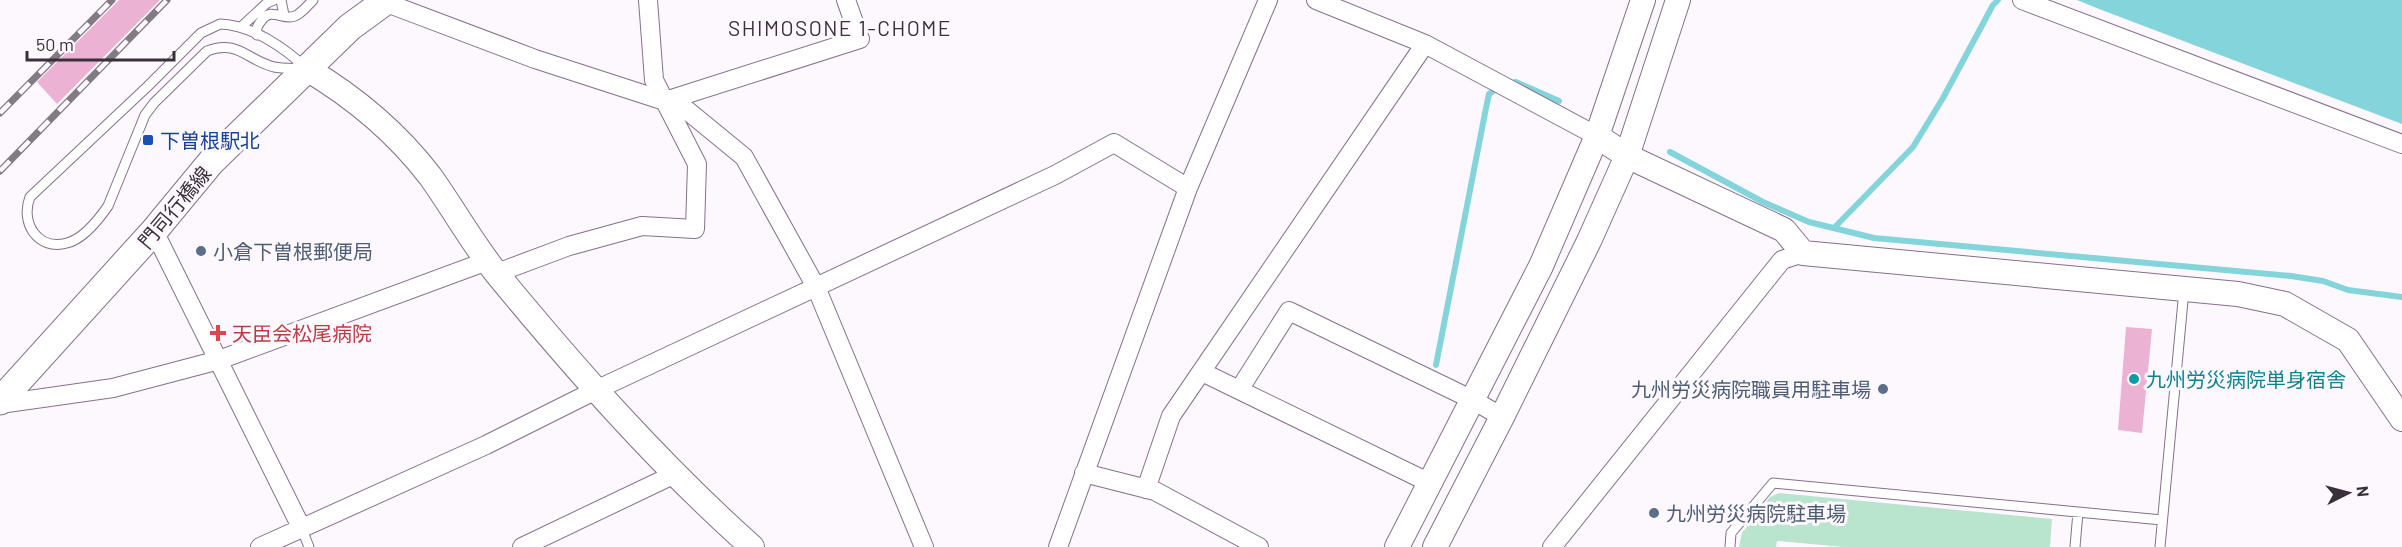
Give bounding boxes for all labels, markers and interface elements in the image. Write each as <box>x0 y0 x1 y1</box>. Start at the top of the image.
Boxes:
district label: SHIMOSONE 1-CHOME <box>728 15 952 40</box>
scale bar <box>27 24 174 62</box>
text: 50 m <box>36 33 74 55</box>
place label: 下曽根駅北 <box>160 128 260 152</box>
marker: 下曽根駅北 <box>141 133 155 147</box>
street label: 門司行橋線 <box>133 161 215 253</box>
place label: 小倉下曽根郵便局 <box>213 239 373 263</box>
marker: 小倉下曽根郵便局 <box>194 244 208 258</box>
place label: 天臣会松尾病院 <box>232 321 372 345</box>
marker: 天臣会松尾病院 <box>209 324 227 342</box>
place label: 九州労災病院単身宿舎 <box>2146 367 2346 391</box>
marker: 九州労災病院単身宿舎 <box>2127 372 2141 386</box>
place label: 九州労災病院職員用駐車場 <box>1631 377 1871 401</box>
marker: 九州労災病院職員用駐車場 <box>1876 382 1890 396</box>
north arrow <box>2318 463 2378 523</box>
text: N <box>2353 485 2373 498</box>
place label: 九州労災病院駐車場 <box>1666 501 1846 525</box>
marker: 九州労災病院駐車場 <box>1647 506 1661 520</box>

